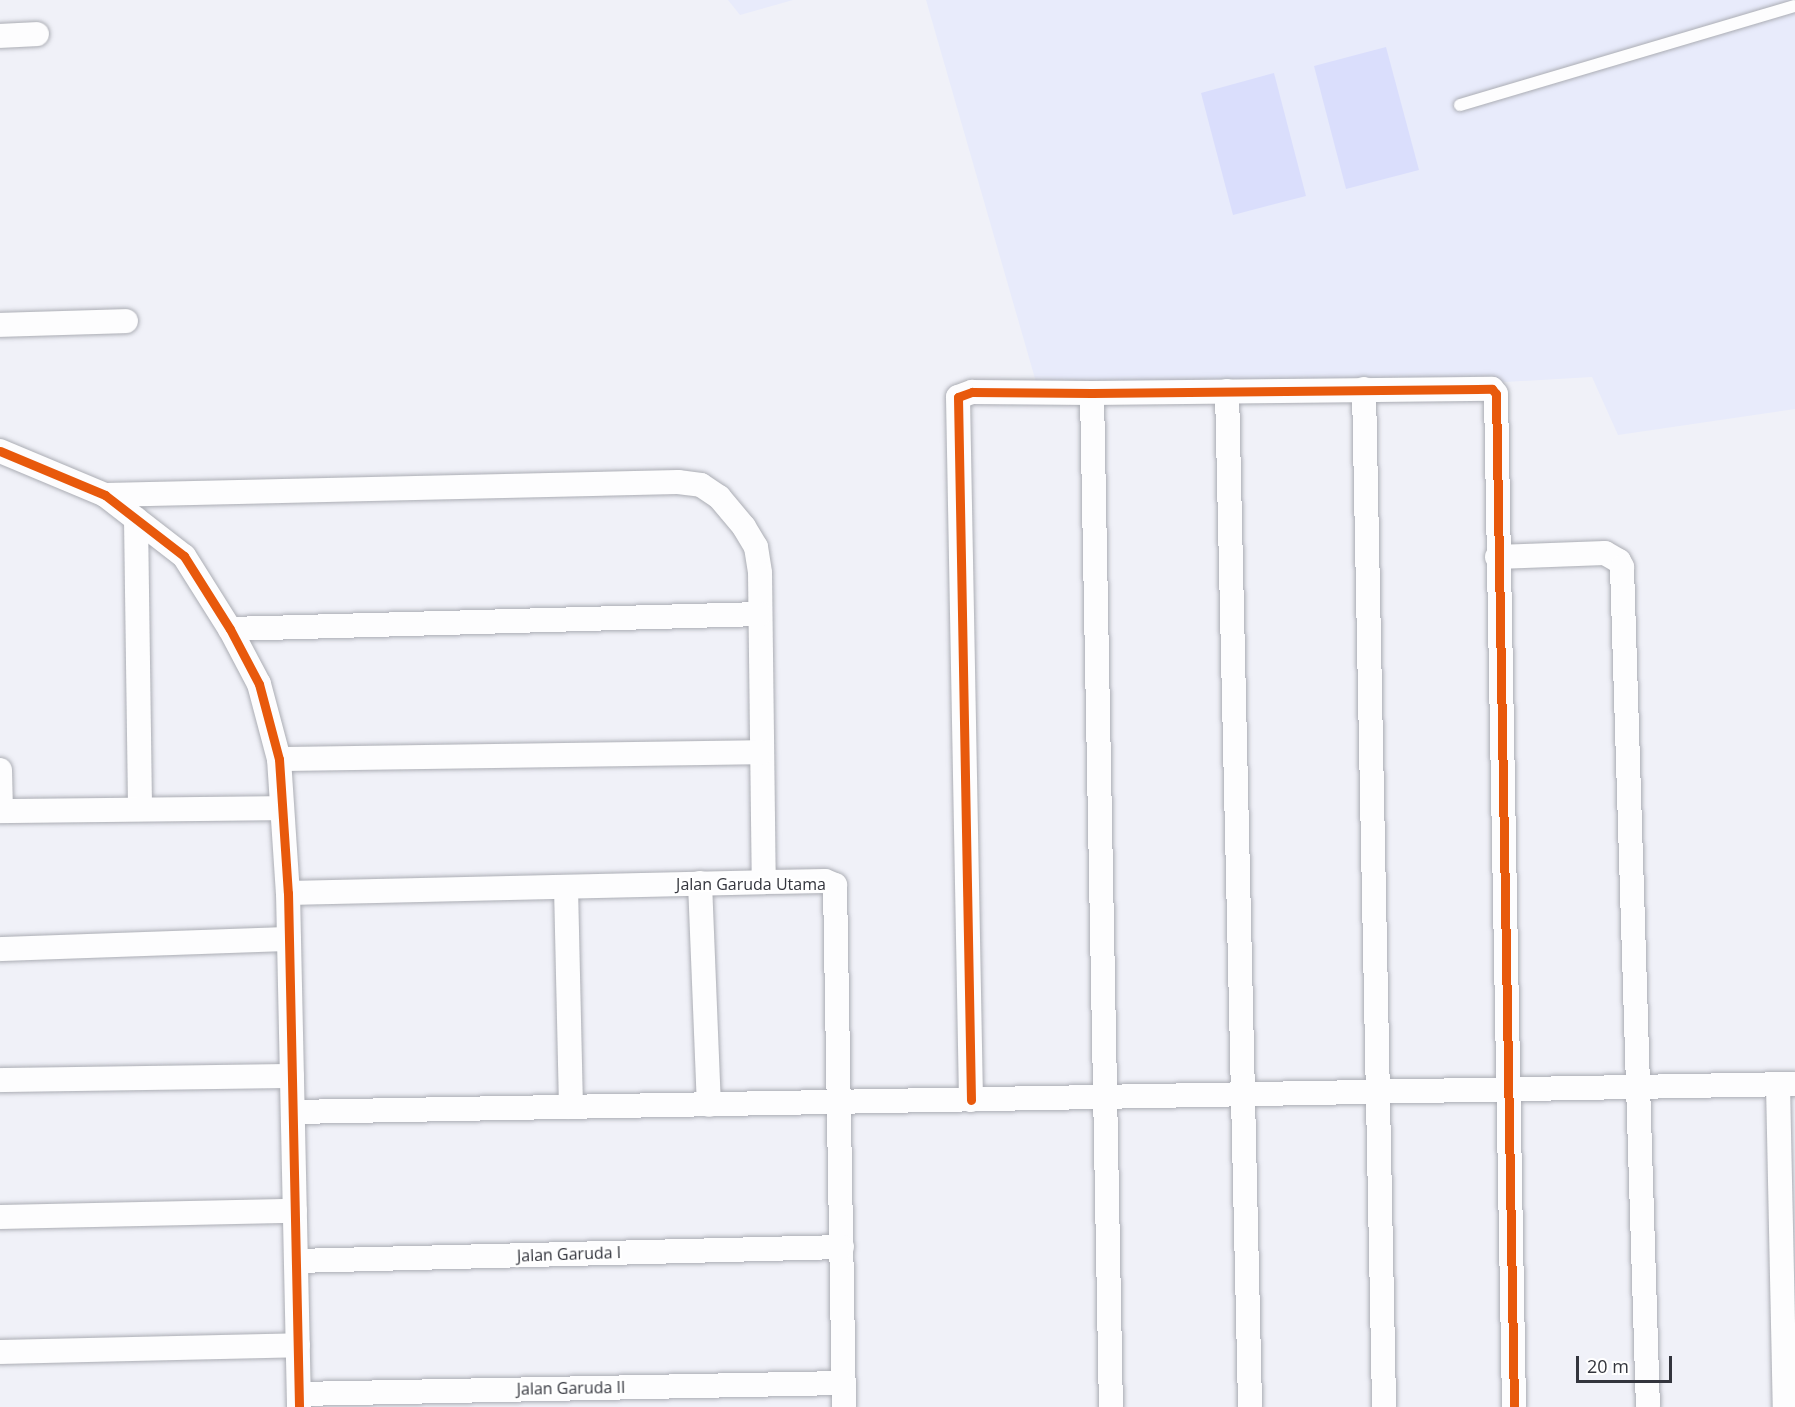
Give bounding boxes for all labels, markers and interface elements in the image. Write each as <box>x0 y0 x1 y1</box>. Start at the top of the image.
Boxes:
street label: Jalan Garuda Utama <box>676 874 826 894</box>
street label: Jalan Garuda I <box>517 1243 621 1265</box>
scale bar <box>1579 1344 1675 1382</box>
text: 20 m <box>1587 1354 1629 1378</box>
street label: Jalan Garuda II <box>516 1377 626 1399</box>

